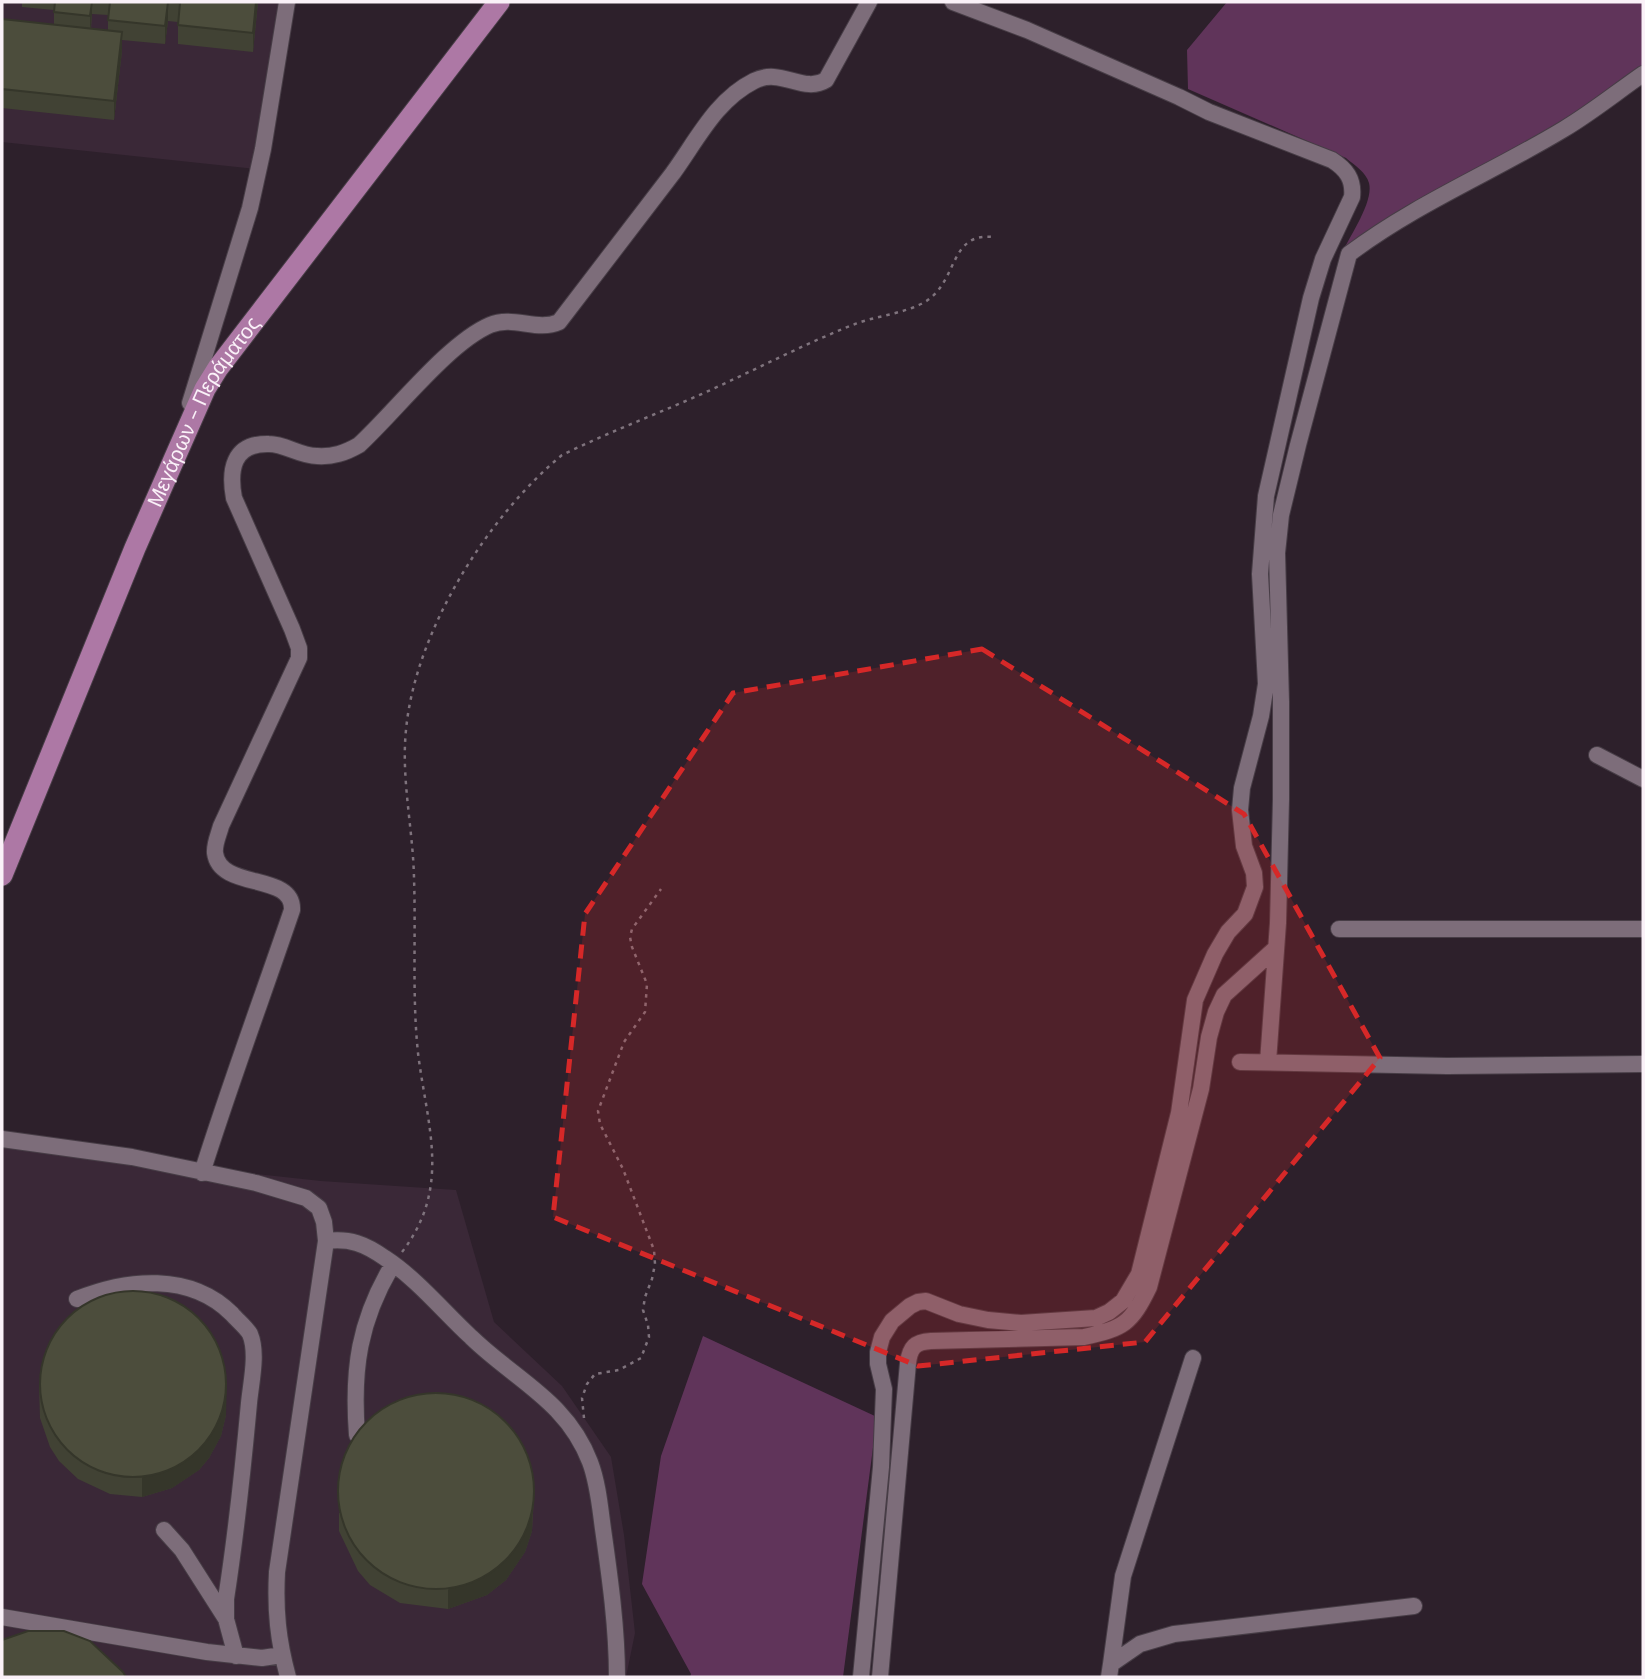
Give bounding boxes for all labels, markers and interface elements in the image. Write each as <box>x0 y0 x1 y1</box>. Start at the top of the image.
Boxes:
street label: Μεγάρων - Περάματος <box>141 311 266 511</box>

